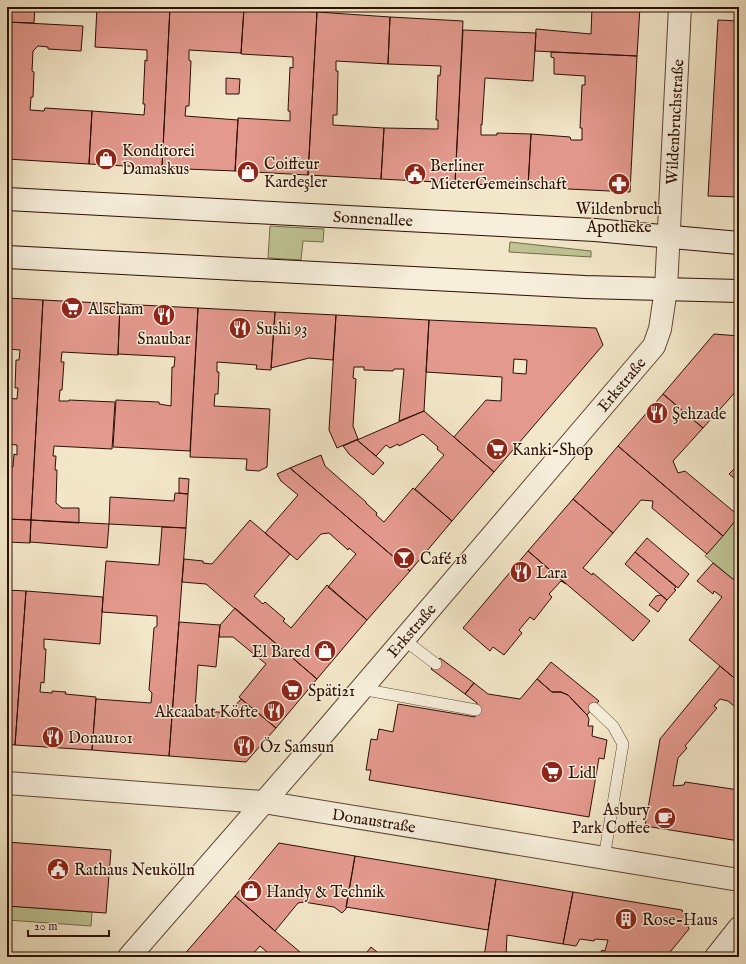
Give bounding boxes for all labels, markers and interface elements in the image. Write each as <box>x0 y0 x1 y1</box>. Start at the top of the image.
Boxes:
street label: Wildenbruchstraße <box>663 59 689 185</box>
place label: Konditorei Damaskus <box>122 142 195 180</box>
shop icon: Konditorei Damaskus <box>93 146 119 172</box>
place label: Coiffeur Kardeşler <box>264 155 328 193</box>
place label: Berliner MieterGemeinschaft <box>430 157 568 195</box>
shop icon: Coiffeur Kardeşler <box>235 159 261 185</box>
public building icon: Berliner MieterGemeinschaft <box>402 161 428 187</box>
pharmacy icon: Wildenbruch Apotheke <box>606 171 632 197</box>
place label: Wildenbruch Apotheke <box>576 200 663 238</box>
street label: Sonnenallee <box>332 208 413 232</box>
supermarket icon: Alscham <box>59 295 85 321</box>
place label: Alscham <box>87 300 143 320</box>
restaurant icon: Snaubar <box>151 302 177 328</box>
restaurant icon: Sushi 93 <box>227 315 253 341</box>
place label: Sushi 93 <box>256 320 307 340</box>
place label: Snaubar <box>137 330 191 350</box>
street label: Erkstraße <box>594 354 651 417</box>
restaurant icon: Şehzade <box>644 400 670 426</box>
place label: Şehzade <box>672 405 726 425</box>
supermarket icon: Kanki-Shop <box>484 436 510 462</box>
place label: Kanki-Shop <box>512 441 594 461</box>
bar icon: Café 18 <box>391 545 417 571</box>
place label: Café 18 <box>420 550 467 570</box>
restaurant icon: Lara <box>508 559 534 585</box>
place label: Lara <box>536 564 567 584</box>
street label: Erkstraße <box>384 600 441 662</box>
shop icon: El Bared <box>312 638 338 664</box>
place label: El Bared <box>252 643 310 663</box>
supermarket icon: Späti21 <box>279 677 305 703</box>
place label: Späti21 <box>308 682 355 702</box>
restaurant icon: Akcaabat Köfte <box>261 698 287 724</box>
place label: Akcaabat Köfte <box>154 703 258 723</box>
restaurant icon: Donau101 <box>40 724 66 750</box>
place label: Donau101 <box>68 729 133 749</box>
restaurant icon: Öz Samsun <box>231 733 257 759</box>
place label: Öz Samsun <box>260 737 335 758</box>
supermarket icon: Lidl <box>539 759 565 785</box>
place label: Lidl <box>568 764 597 784</box>
place label: Asbury Park Coffee <box>572 801 650 839</box>
street label: Donaustraße <box>330 805 417 838</box>
cafe icon: Asbury Park Coffee <box>652 805 678 831</box>
public building icon: Rathaus Neukölln <box>45 856 71 882</box>
place label: Rathaus Neukölln <box>74 861 195 881</box>
shop icon: Handy & Technik <box>238 878 264 904</box>
place label: Handy & Technik <box>266 883 385 903</box>
building icon: Rose-Haus <box>613 906 639 932</box>
place label: Rose-Haus <box>642 911 718 931</box>
scale bar <box>28 912 109 938</box>
text: 20 m <box>34 919 57 934</box>

